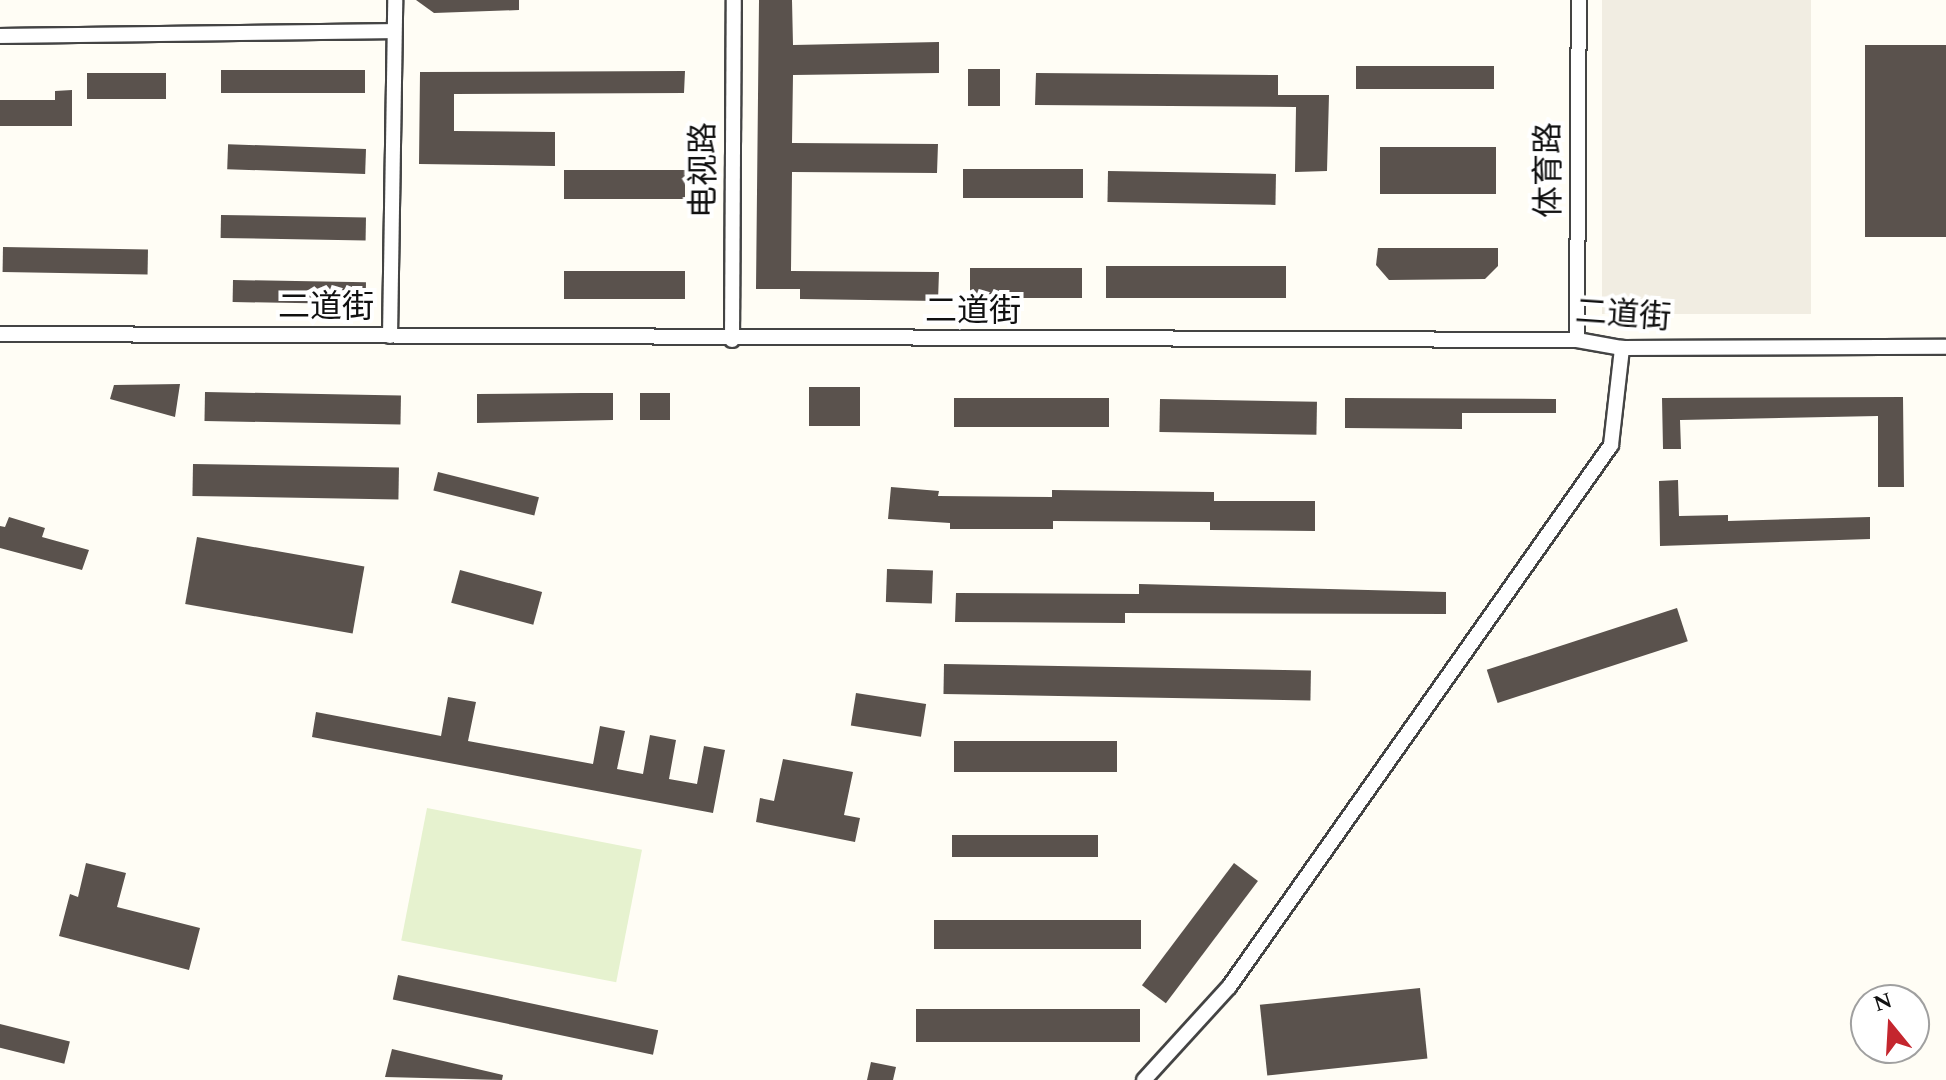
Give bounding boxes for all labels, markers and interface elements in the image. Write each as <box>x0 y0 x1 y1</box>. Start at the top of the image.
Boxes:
street label: 电视路 <box>686 122 724 218</box>
street label: 体育路 <box>1531 122 1569 218</box>
street label: 二道街 <box>278 289 374 327</box>
street label: 二道街 <box>925 293 1021 331</box>
street label: 二道街 <box>1574 293 1672 339</box>
north arrow <box>1850 984 1930 1064</box>
text: N <box>1869 984 1897 1021</box>

